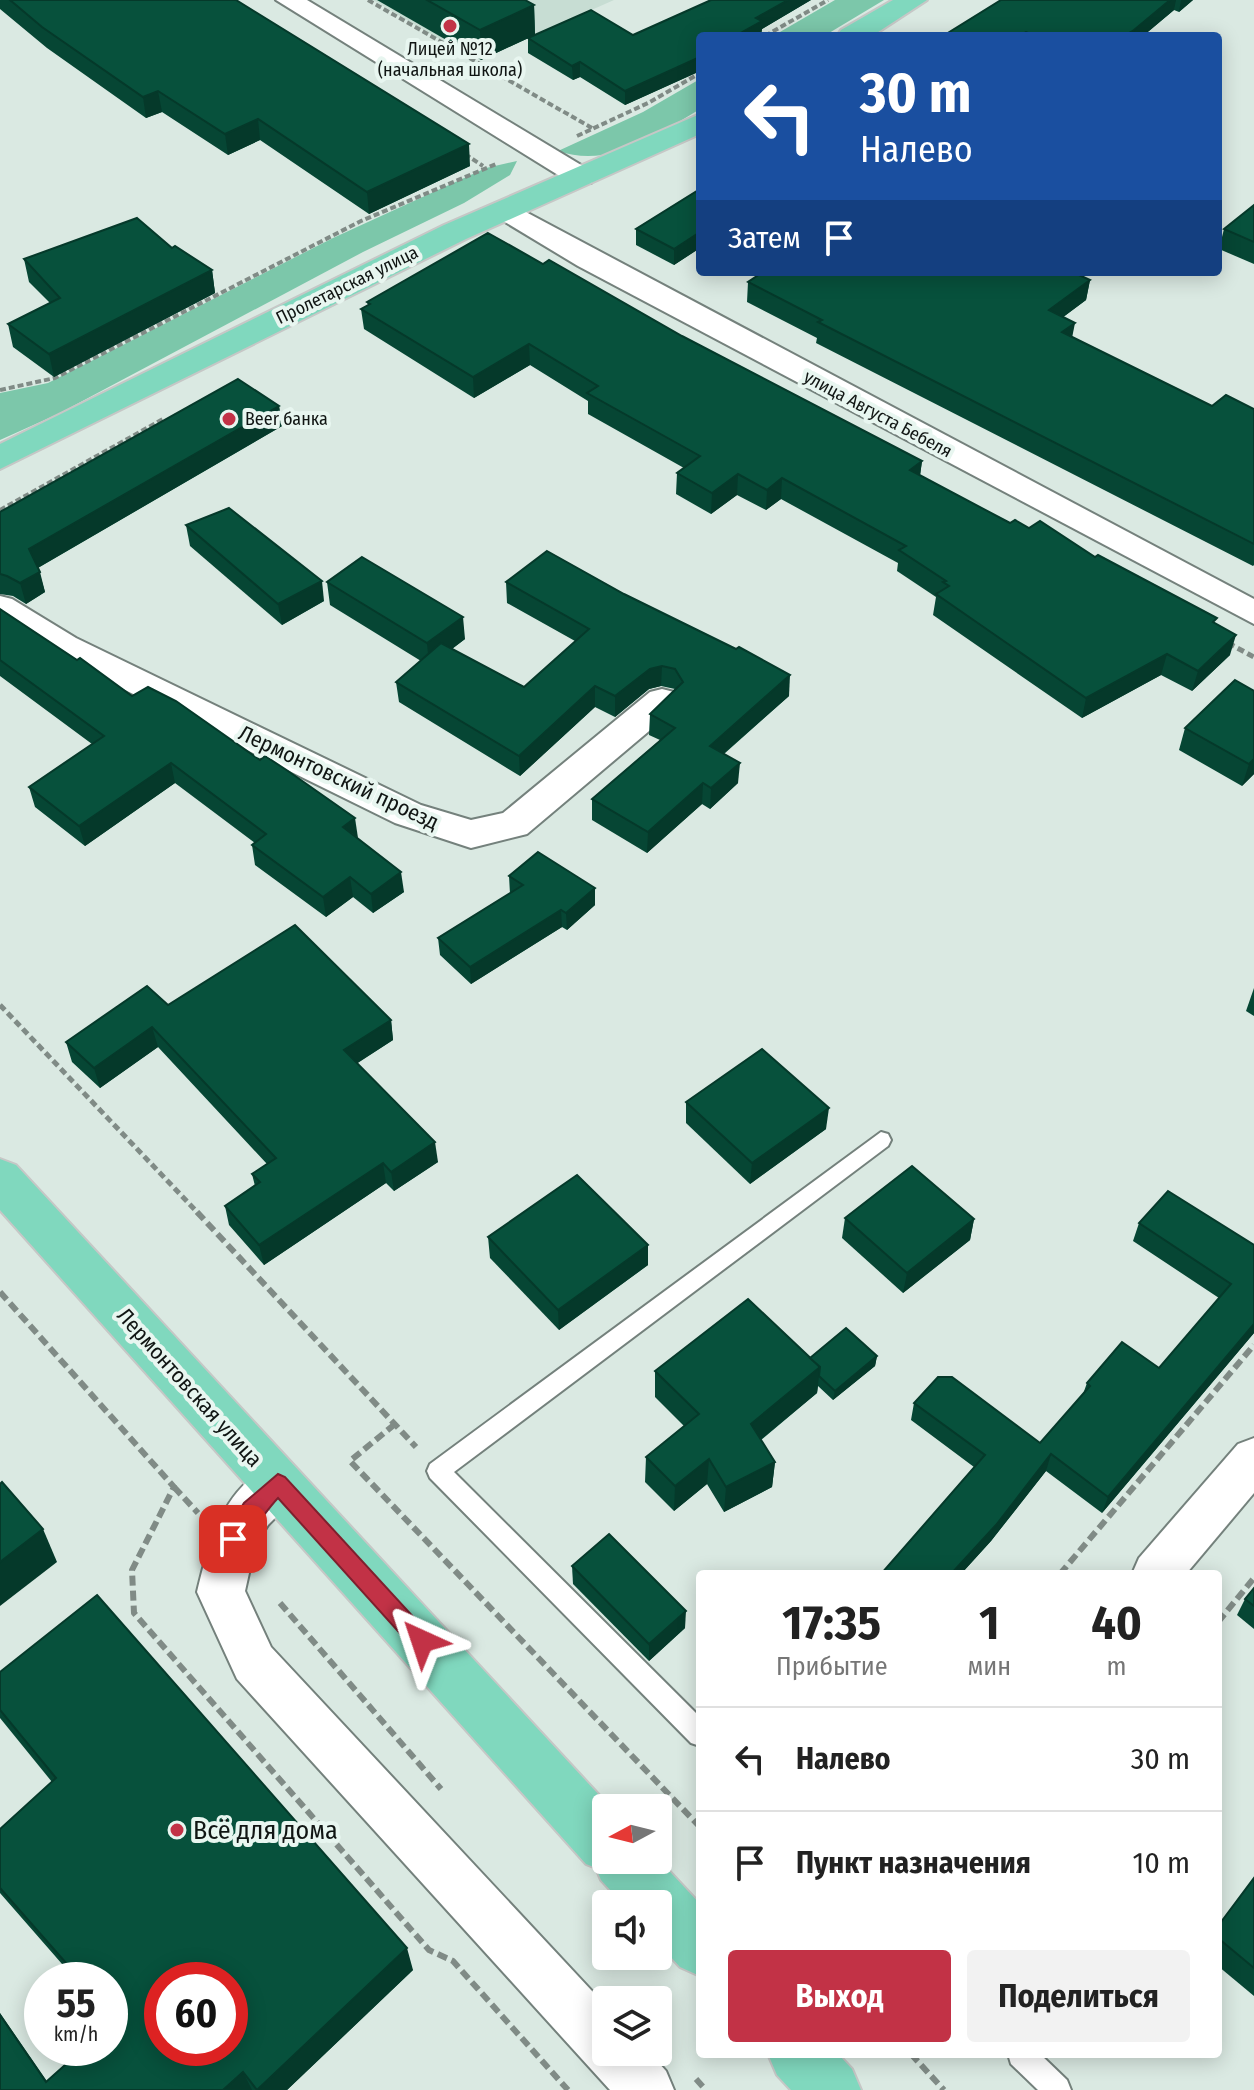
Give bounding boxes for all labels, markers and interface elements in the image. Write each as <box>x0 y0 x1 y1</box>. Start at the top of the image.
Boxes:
marker: Лицей №12 (начальная школа) <box>441 17 459 35</box>
place label: Лицей №12 (начальная школа) <box>378 38 522 81</box>
text: 30 m <box>860 60 971 127</box>
icon: left <box>728 64 832 168</box>
text: Налево <box>860 128 973 172</box>
icon: arrive <box>817 216 861 260</box>
text: Затем <box>728 220 801 256</box>
street label: Пролетарская улица <box>272 241 422 329</box>
street label: улица Августа Бебеля <box>800 366 956 462</box>
place label: Beer банка <box>245 408 328 430</box>
marker: Beer банка <box>220 410 238 428</box>
street label: Лермонтовский проезд <box>234 719 443 836</box>
street label: Лермонтовская улица <box>111 1302 268 1472</box>
pin <box>199 1505 267 1573</box>
icon: arrive <box>211 1517 255 1561</box>
text: 17:35 <box>782 1594 881 1652</box>
text: 1 <box>979 1594 1000 1652</box>
text: 40 <box>1091 1594 1142 1652</box>
position arrow <box>380 1599 464 1683</box>
text: Прибытие <box>776 1651 888 1682</box>
text: мин <box>968 1651 1011 1682</box>
text: m <box>1107 1651 1127 1682</box>
icon: left <box>728 1737 772 1781</box>
text: Налево <box>796 1741 891 1777</box>
text: 30 m <box>1131 1741 1190 1777</box>
north arrow <box>592 1794 672 1874</box>
map controls <box>592 1794 672 2066</box>
place label: Всё для дома <box>193 1815 338 1846</box>
marker: Всё для дома <box>168 1821 186 1839</box>
icon: arrive <box>728 1841 772 1885</box>
text: Пункт назначения <box>796 1845 1031 1881</box>
text: 10 m <box>1133 1845 1190 1881</box>
button: sound <box>592 1890 672 1970</box>
button: Выход <box>728 1950 951 2042</box>
button: Поделиться <box>967 1950 1190 2042</box>
speed limit sign: 60 <box>144 1962 248 2066</box>
text: 55 <box>56 1980 96 2028</box>
button: layers <box>592 1986 672 2066</box>
text: km/h <box>54 2022 98 2046</box>

